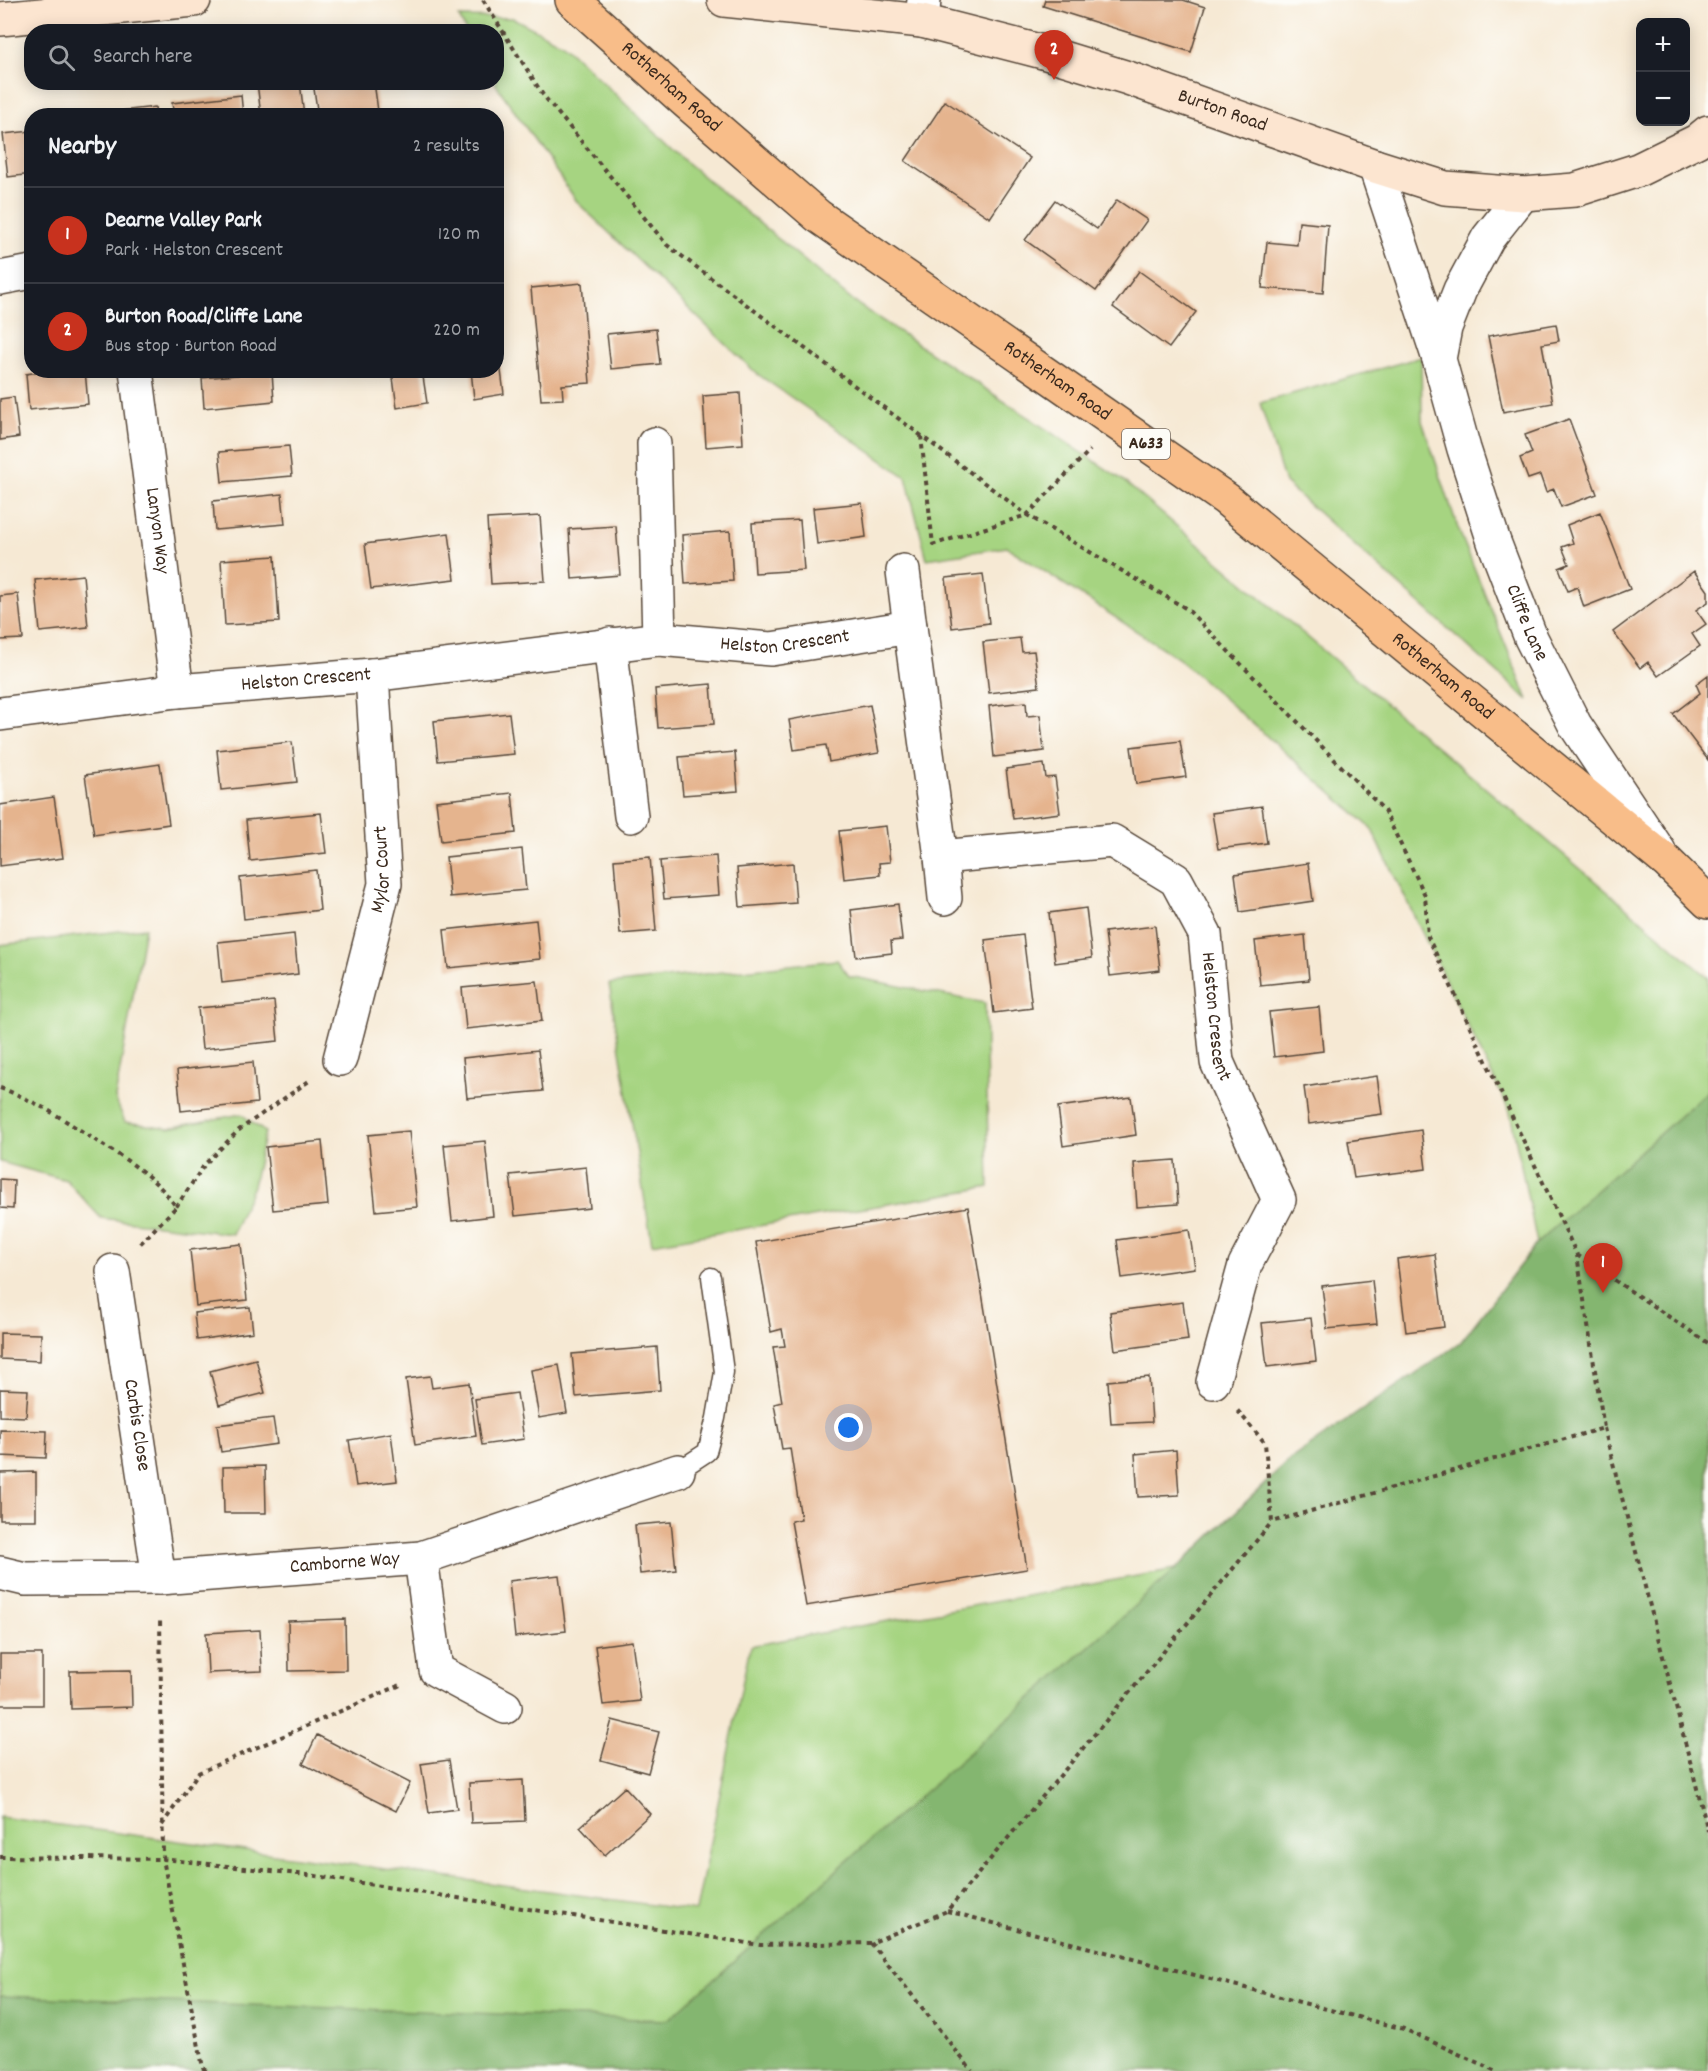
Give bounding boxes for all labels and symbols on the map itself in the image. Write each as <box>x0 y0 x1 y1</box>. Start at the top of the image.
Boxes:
pin: 2 <box>1034 31 1074 80</box>
street label: Rotherham Road <box>614 36 727 140</box>
street label: Burton Road <box>1174 83 1271 140</box>
street label: Rotherham Road <box>997 334 1116 429</box>
road number: A633 <box>1122 429 1170 459</box>
street label: Lanyon Way <box>137 486 176 576</box>
street label: Cliffe Lane <box>1498 581 1555 667</box>
street label: Helston Crescent <box>719 623 852 663</box>
street label: Rotherham Road <box>1385 626 1500 728</box>
street label: Helston Crescent <box>240 661 372 700</box>
street label: Mylor Court <box>364 825 400 916</box>
street label: Helston Crescent <box>1193 951 1238 1086</box>
pin: 1 <box>1584 1244 1622 1293</box>
street label: Carbis Close <box>115 1377 157 1473</box>
your location <box>834 1413 863 1442</box>
street label: Camborne Way <box>289 1546 401 1582</box>

